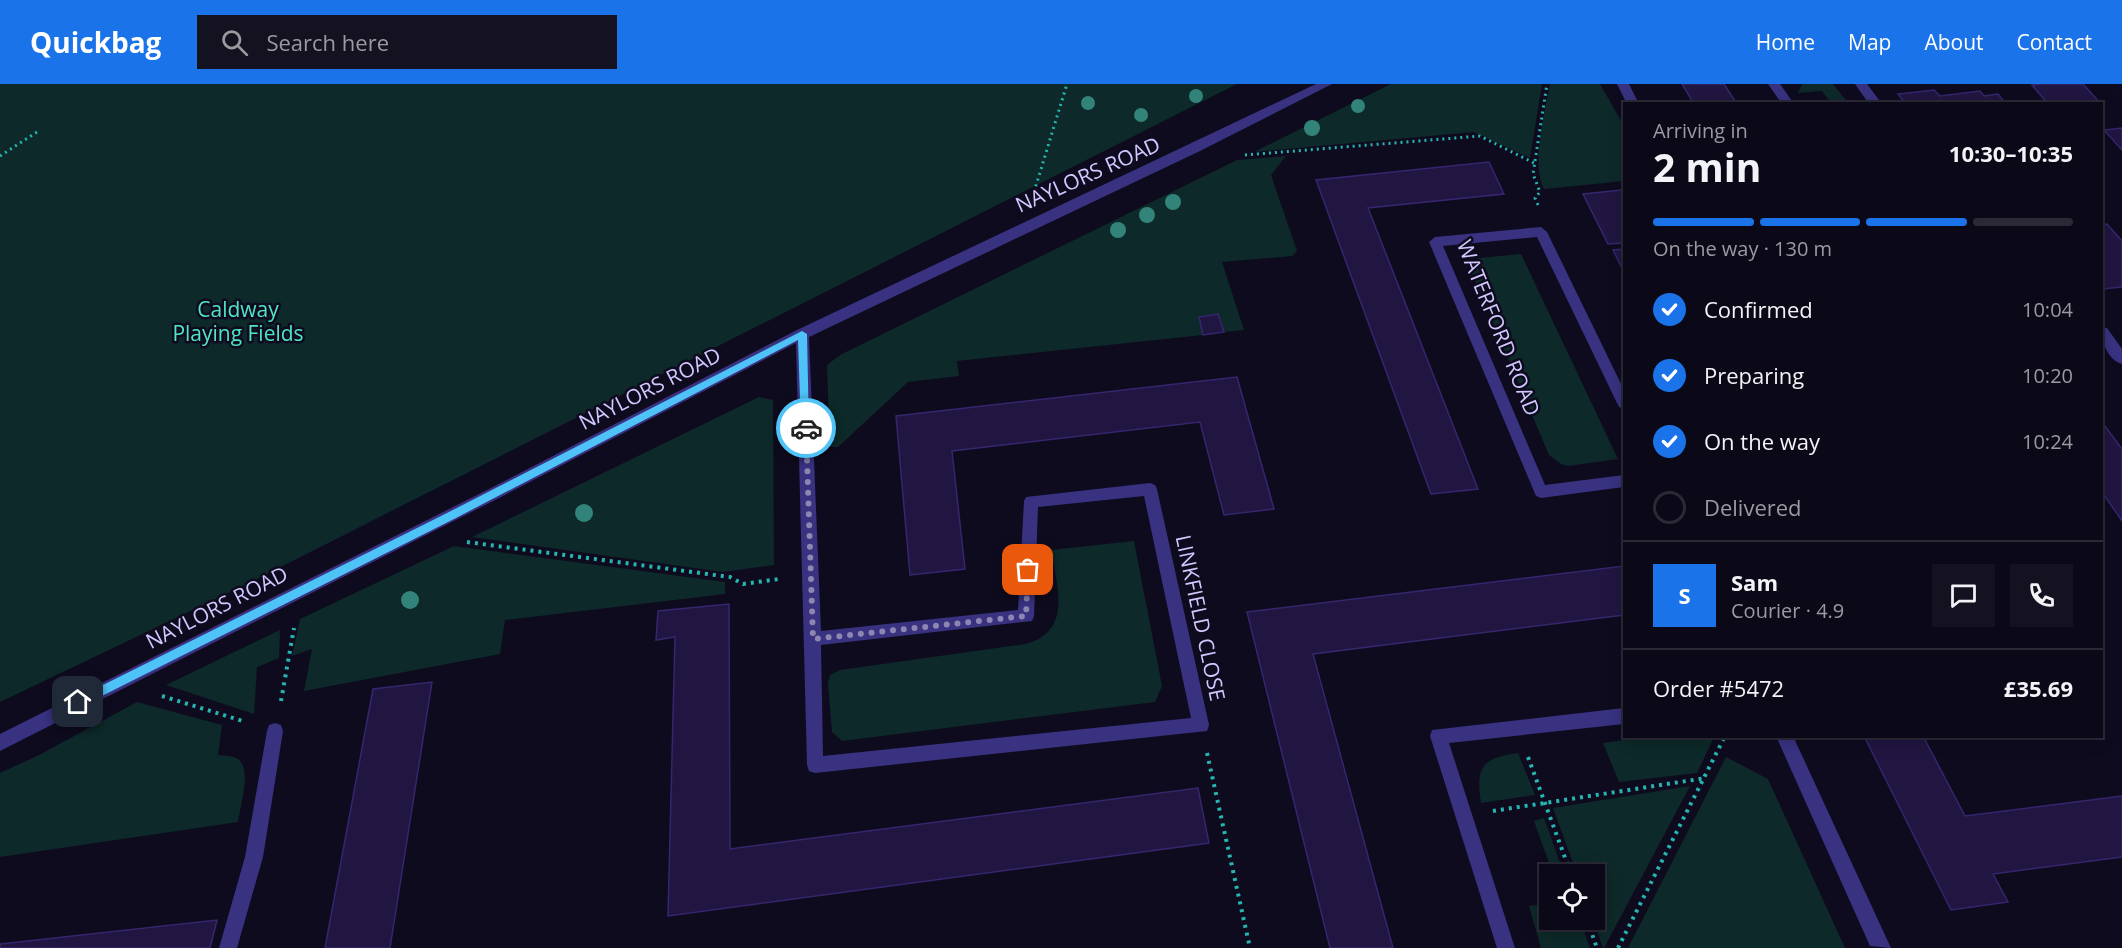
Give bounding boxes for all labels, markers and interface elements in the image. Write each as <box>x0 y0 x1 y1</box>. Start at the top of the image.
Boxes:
search box <box>197 15 617 69</box>
text: Quickbag <box>30 23 161 61</box>
icon: search <box>218 26 251 59</box>
text: Search here <box>266 27 389 57</box>
text: Home <box>1756 28 1815 56</box>
text: Map <box>1848 28 1891 56</box>
text: About <box>1924 28 1984 56</box>
text: Contact <box>2017 28 2092 56</box>
text: Arriving in <box>1653 117 1748 144</box>
street label: NAYLORS ROAD <box>1011 130 1164 219</box>
text: 10:30–10:35 <box>1949 138 2073 168</box>
text: 2 min <box>1653 140 1761 193</box>
street label: WATERFORD ROAD <box>1451 235 1547 420</box>
text: On the way · 130 m <box>1653 235 1832 262</box>
icon: check <box>1653 293 1686 326</box>
text: Confirmed <box>1704 294 1813 324</box>
park label: Caldway Playing Fields <box>172 295 304 347</box>
text: 10:04 <box>2022 296 2073 323</box>
street label: NAYLORS ROAD <box>574 340 725 436</box>
icon: check <box>1653 359 1686 392</box>
text: Preparing <box>1704 360 1804 390</box>
text: 10:20 <box>2022 362 2073 389</box>
courier <box>776 398 836 458</box>
icon: car <box>790 412 823 445</box>
icon: check <box>1653 425 1686 458</box>
text: On the way <box>1704 426 1820 456</box>
text: 10:24 <box>2022 428 2073 455</box>
text: Delivered <box>1704 492 1802 522</box>
street label: LINKFIELD CLOSE <box>1170 532 1232 703</box>
pin <box>1002 544 1053 595</box>
icon: bag <box>1011 553 1044 586</box>
street label: NAYLORS ROAD <box>141 559 292 655</box>
button: chat <box>1932 564 1995 627</box>
button: phone <box>2010 564 2073 627</box>
text: Sam <box>1731 567 1778 597</box>
text: S <box>1678 580 1691 610</box>
text: Courier · 4.9 <box>1731 597 1844 624</box>
text: Order #5472 <box>1653 673 1784 703</box>
text: £35.69 <box>2004 673 2073 703</box>
pin <box>52 676 103 727</box>
icon: home <box>61 685 94 718</box>
map controls <box>1539 864 1605 930</box>
button: locate <box>1539 864 1605 930</box>

